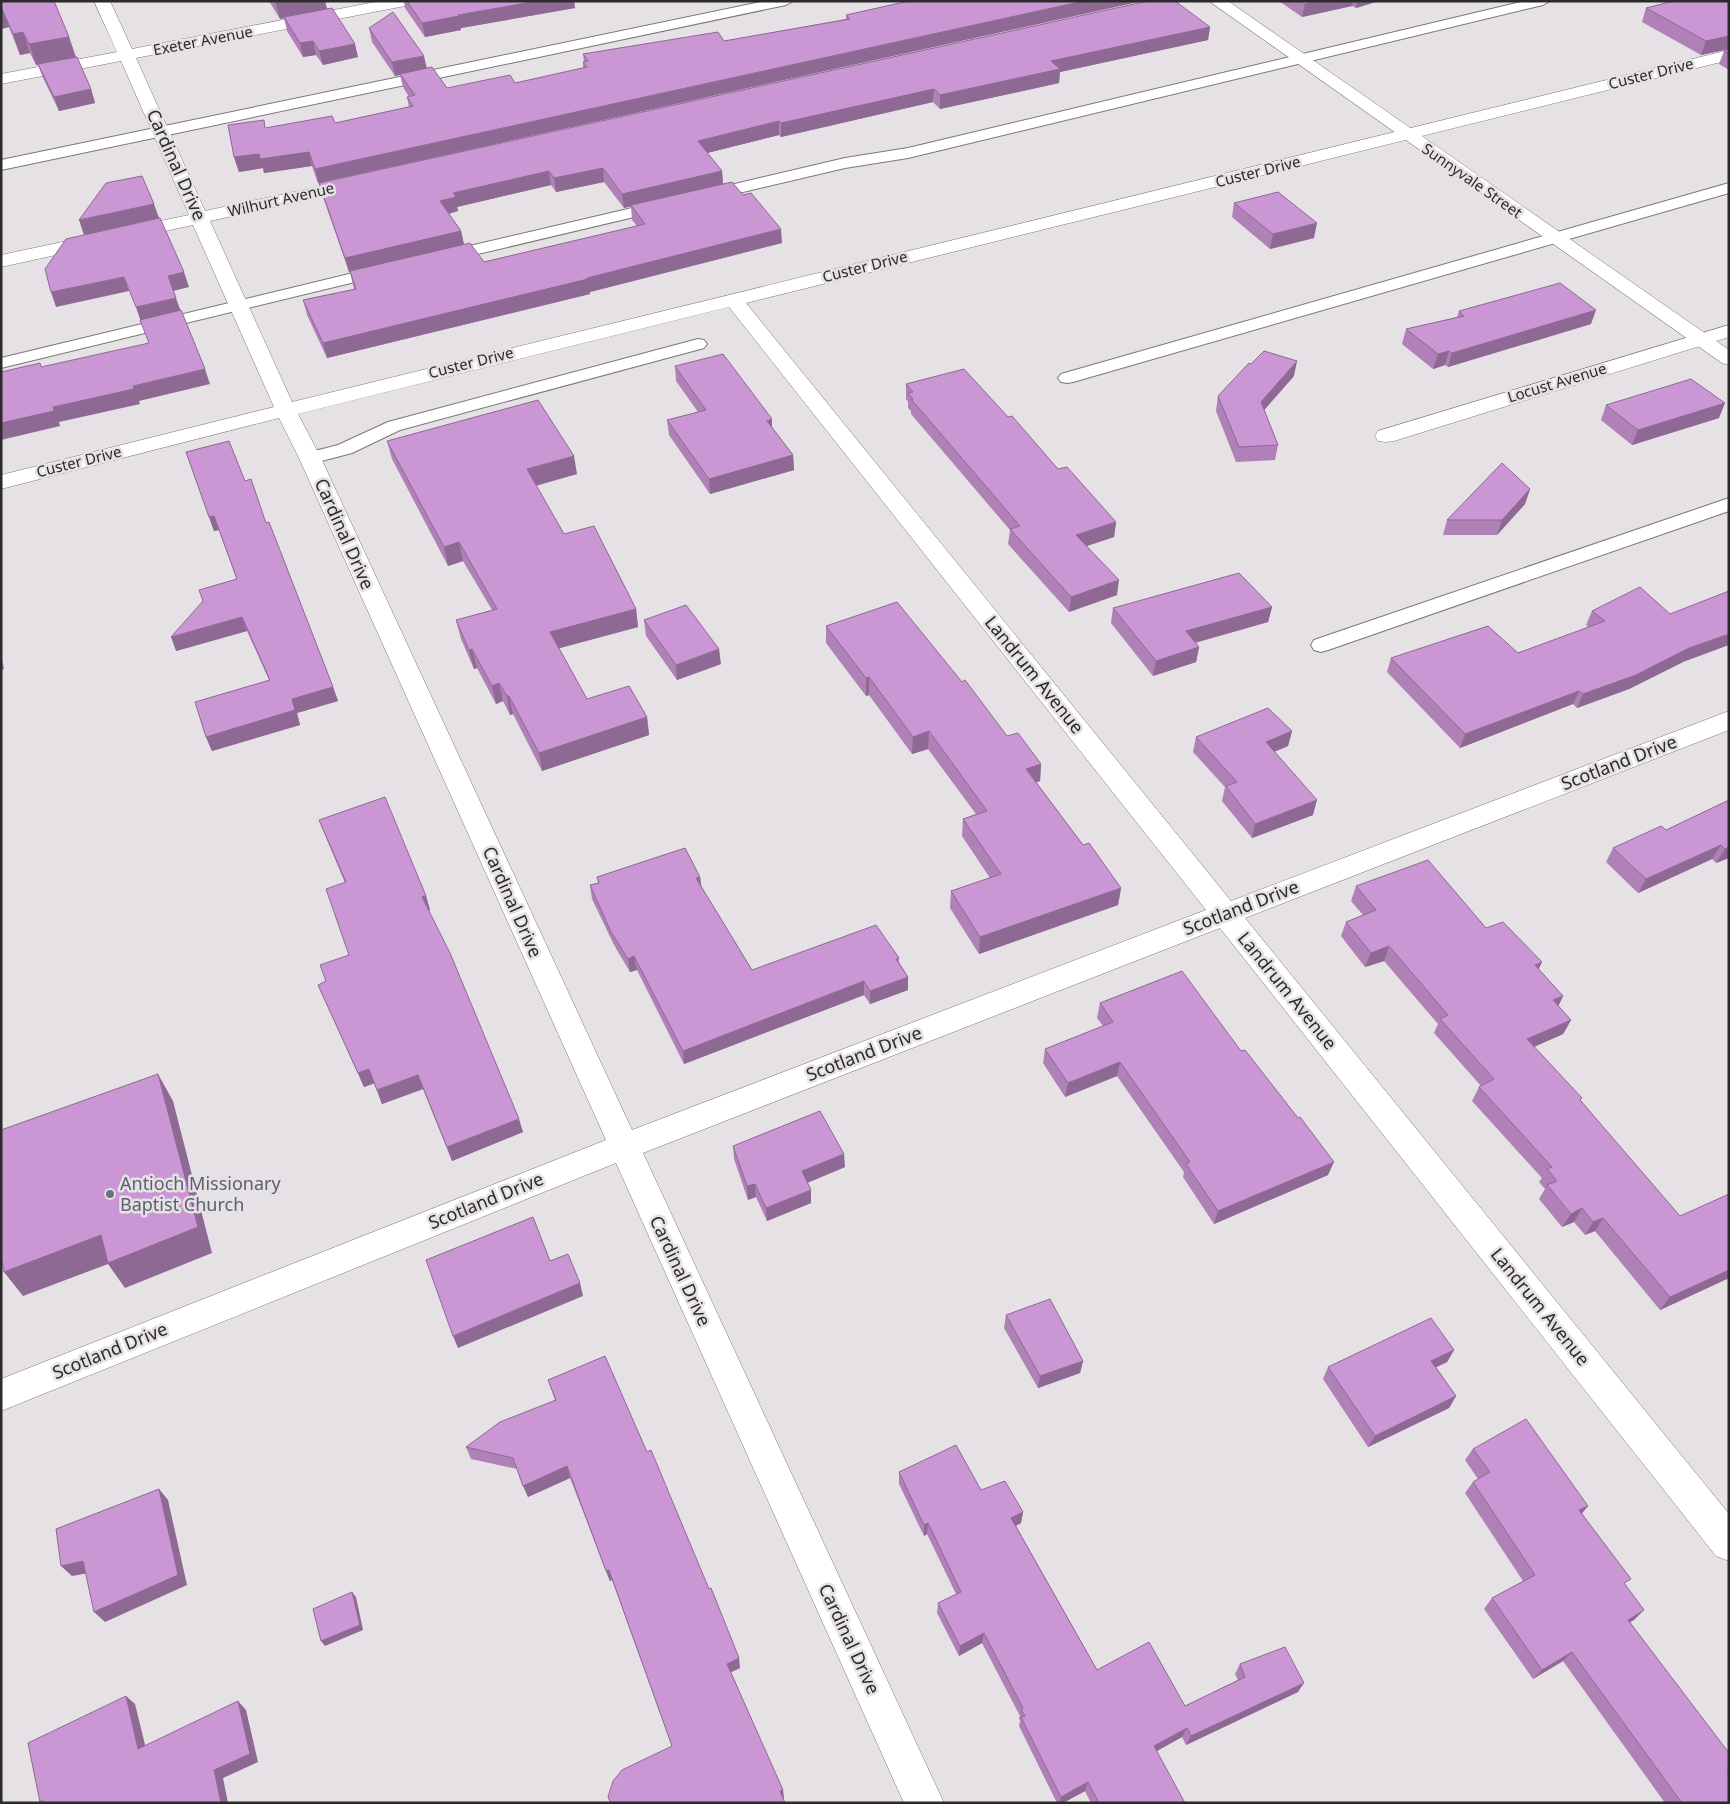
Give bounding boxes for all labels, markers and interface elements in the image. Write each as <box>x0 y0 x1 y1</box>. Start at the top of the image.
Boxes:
street label: Exeter Avenue <box>151 21 254 59</box>
street label: Custer Drive <box>1606 53 1695 93</box>
street label: Cardinal Drive <box>142 105 212 224</box>
street label: Sunnyvale Street <box>1419 138 1527 223</box>
street label: Custer Drive <box>1213 151 1302 191</box>
street label: Wilhurt Avenue <box>226 177 336 221</box>
street label: Custer Drive <box>820 246 909 286</box>
street label: Custer Drive <box>426 342 515 382</box>
street label: Locust Avenue <box>1505 357 1609 407</box>
street label: Custer Drive <box>34 441 123 481</box>
street label: Cardinal Drive <box>310 474 380 593</box>
street label: Landrum Avenue <box>980 610 1090 738</box>
street label: Scotland Drive <box>1557 729 1680 795</box>
street label: Cardinal Drive <box>478 842 548 961</box>
street label: Scotland Drive <box>1179 874 1302 940</box>
street label: Landrum Avenue <box>1233 926 1343 1054</box>
street label: Scotland Drive <box>802 1020 925 1086</box>
street label: Scotland Drive <box>425 1166 547 1234</box>
place label: Antioch Missionary Baptist Church <box>120 1171 282 1216</box>
marker: Antioch Missionary Baptist Church <box>104 1188 116 1200</box>
street label: Cardinal Drive <box>645 1211 717 1330</box>
street label: Landrum Avenue <box>1486 1242 1596 1370</box>
street label: Scotland Drive <box>49 1316 171 1384</box>
street label: Cardinal Drive <box>814 1579 886 1698</box>

